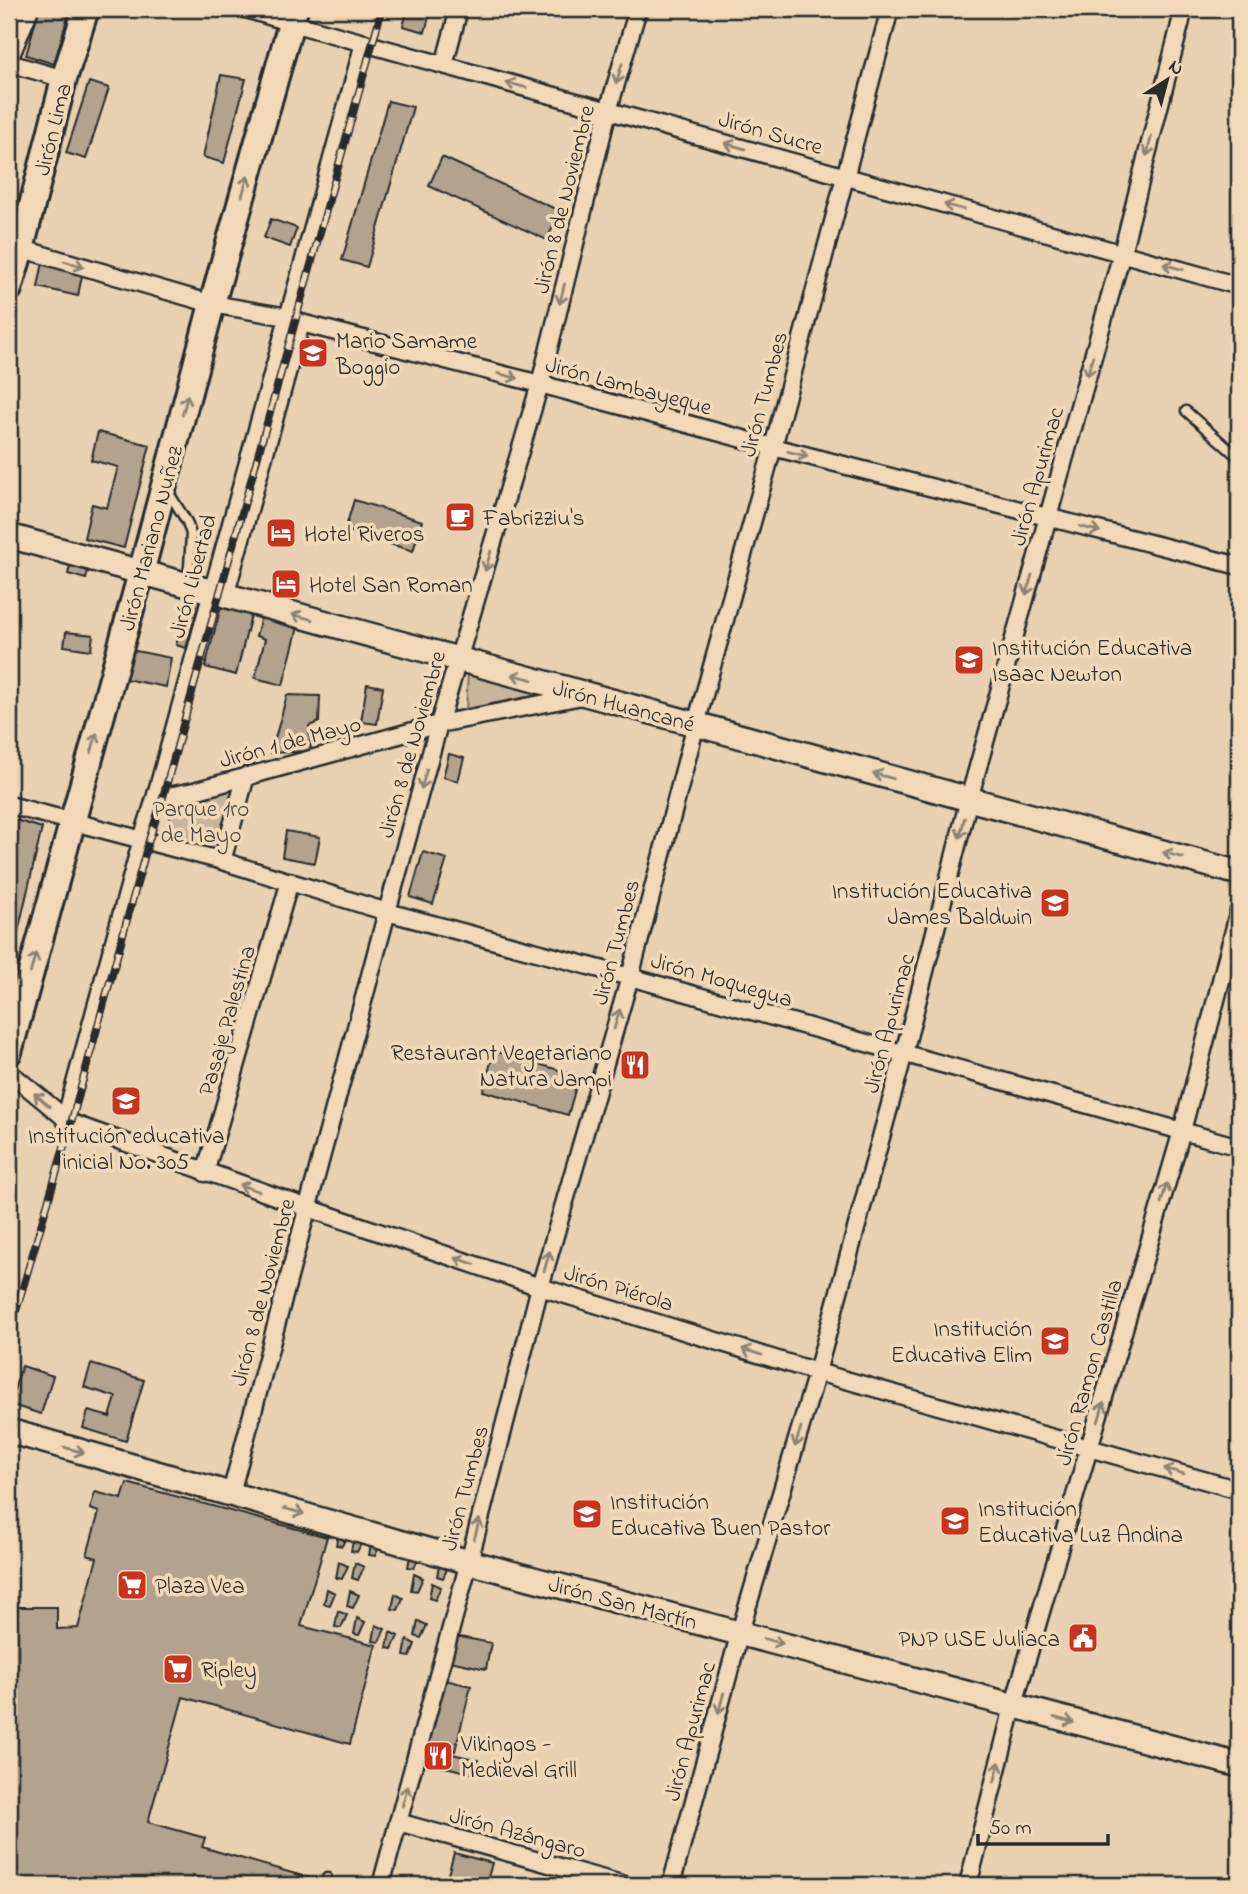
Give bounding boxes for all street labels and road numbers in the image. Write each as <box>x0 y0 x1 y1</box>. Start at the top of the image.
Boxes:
street label: Jirón Lima <box>27 80 82 179</box>
street label: Jirón 8 de Noviembre <box>526 101 605 297</box>
street label: Jirón Sucre <box>714 104 827 165</box>
street label: Jirón Tumbes <box>733 328 798 461</box>
street label: Jirón Lambayeque <box>541 349 716 428</box>
street label: Jirón Apurimac <box>1003 403 1074 550</box>
street label: Jirón Mariano Nuñez <box>112 442 193 635</box>
street label: Jirón Libertad <box>162 511 227 642</box>
street label: Jirón 8 de Noviembre <box>371 647 456 842</box>
street label: Jirón Huancané <box>549 673 699 742</box>
street label: Jirón 1 de Mayo <box>216 709 366 780</box>
street label: Jirón Tumbes <box>585 876 650 1009</box>
street label: Pasaje Palestina <box>191 942 266 1100</box>
street label: Jirón Moquegua <box>646 945 796 1018</box>
street label: Jirón Apurimac <box>856 950 925 1097</box>
street label: Jirón 8 de Noviembre <box>223 1194 306 1390</box>
street label: Jirón Piérola <box>560 1257 677 1322</box>
street label: Jirón Ramon Castilla <box>1048 1276 1133 1470</box>
street label: Jirón Tumbes <box>434 1422 499 1555</box>
street label: Jirón San Martín <box>544 1569 700 1640</box>
street label: Jirón Apurimac <box>657 1658 726 1805</box>
street label: Jirón Azángaro <box>445 1800 589 1869</box>

